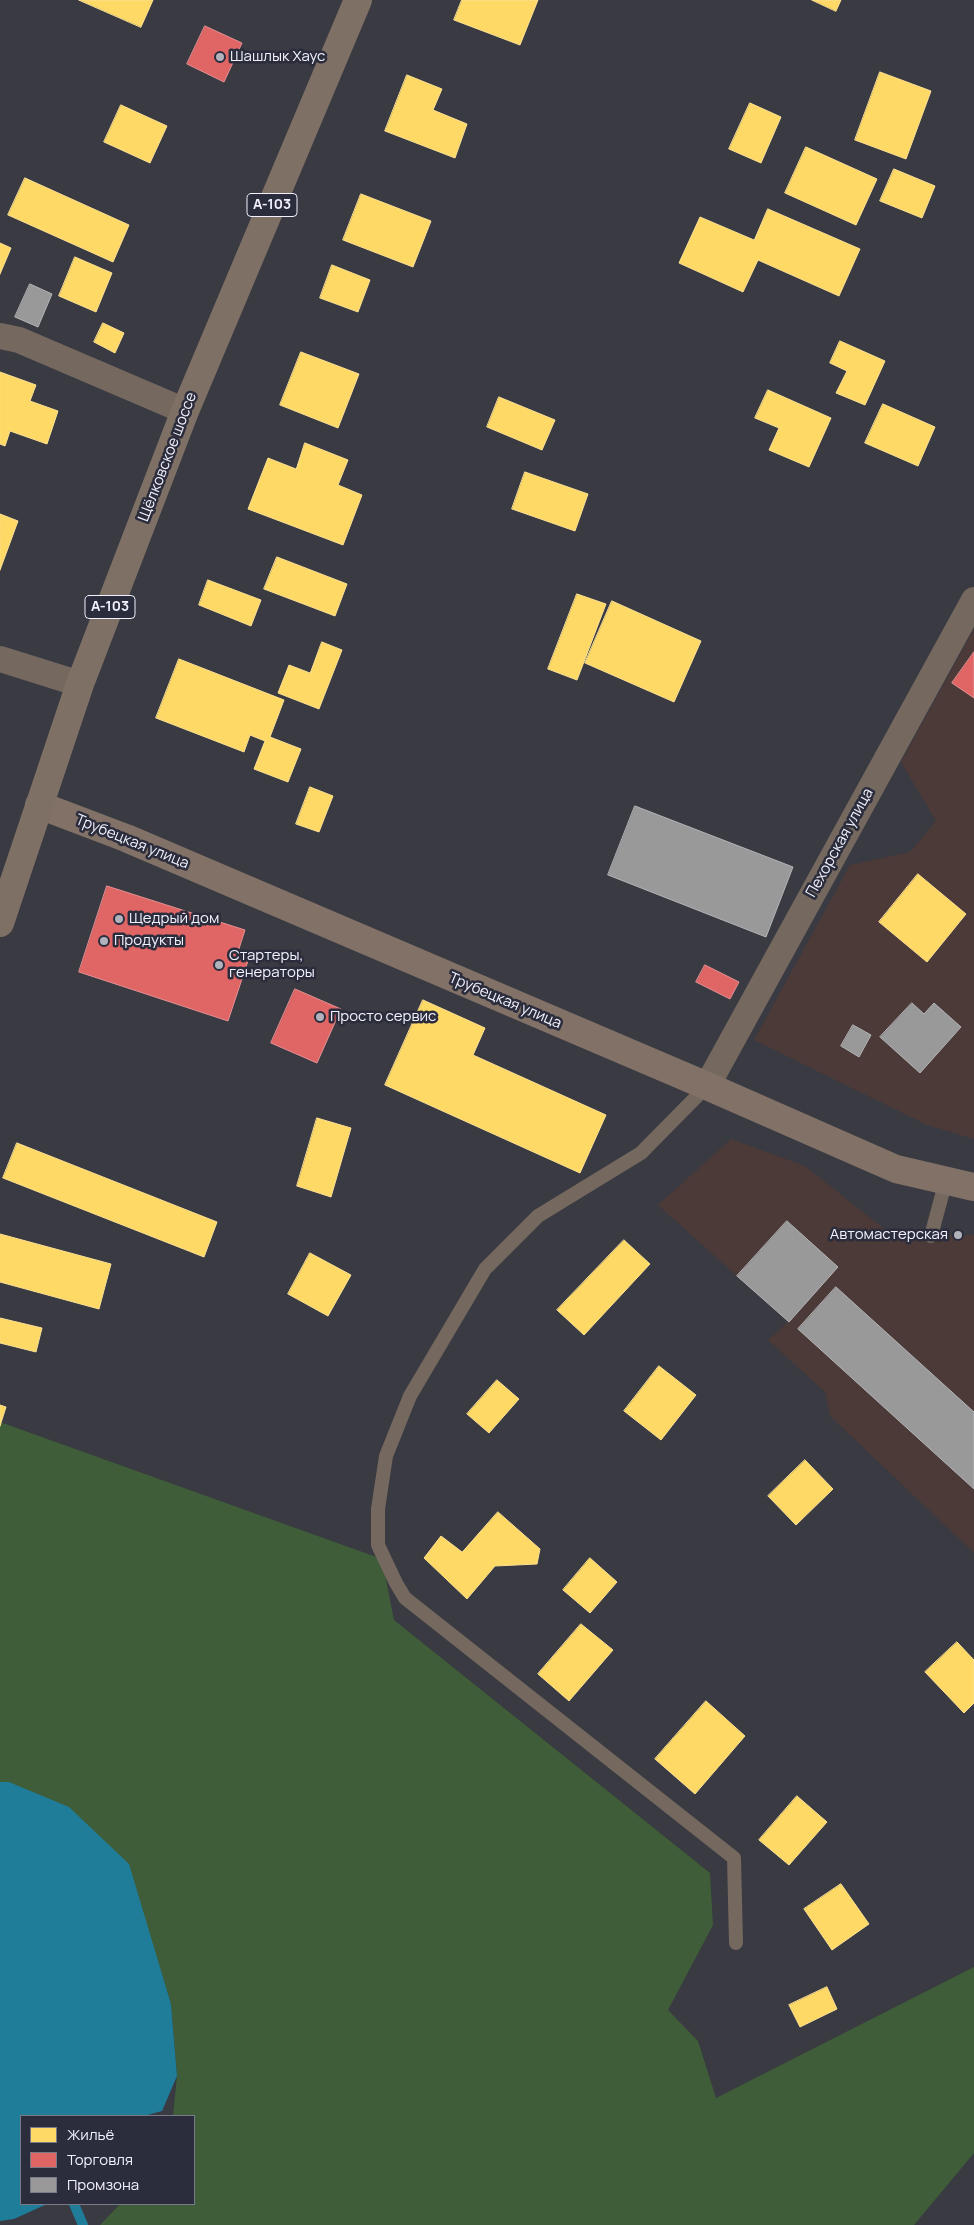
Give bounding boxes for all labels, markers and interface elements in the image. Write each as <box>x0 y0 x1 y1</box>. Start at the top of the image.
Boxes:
place label: Шашлык Хаус <box>230 48 325 66</box>
marker: Шашлык Хаус <box>214 51 226 63</box>
road number: А-103 <box>247 194 297 216</box>
street label: Щёлковское шоссе <box>135 390 201 524</box>
road number: А-103 <box>85 596 135 618</box>
street label: Пехорская улица <box>803 785 877 901</box>
street label: Трубецкая улица <box>73 811 191 873</box>
place label: Щедрый дом <box>129 910 219 928</box>
marker: Щедрый дом <box>113 913 125 925</box>
place label: Продукты <box>114 932 184 950</box>
marker: Продукты <box>98 935 110 947</box>
place label: Стартеры, генераторы <box>229 947 315 982</box>
marker: Стартеры, генераторы <box>213 959 225 971</box>
street label: Трубецкая улица <box>446 969 564 1033</box>
place label: Просто сервис <box>330 1008 436 1026</box>
marker: Просто сервис <box>314 1011 326 1023</box>
place label: Автомастерская <box>830 1226 948 1244</box>
marker: Автомастерская <box>952 1229 964 1241</box>
legend <box>20 2115 195 2205</box>
text: Жильё <box>67 2124 114 2145</box>
text: Торговля <box>67 2149 133 2170</box>
text: Промзона <box>67 2174 139 2195</box>

